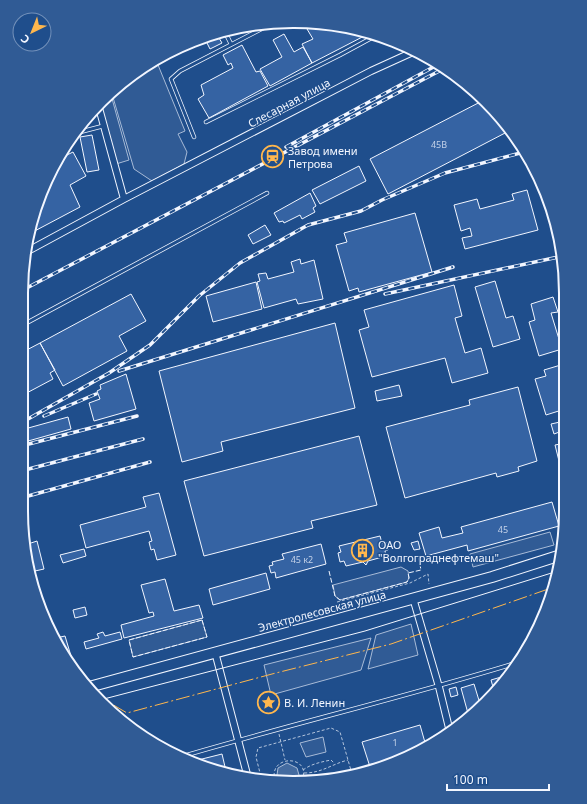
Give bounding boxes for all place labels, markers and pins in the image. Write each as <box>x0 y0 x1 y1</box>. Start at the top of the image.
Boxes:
place label: Завод имени Петрова <box>288 143 358 171</box>
station icon: Завод имени Петрова <box>260 144 286 170</box>
place label: ОАО "Волгограднефтемаш" <box>378 537 499 565</box>
building icon: ОАО "Волгограднефтемаш" <box>350 538 376 564</box>
place icon: В. И. Ленин <box>255 690 281 716</box>
place label: В. И. Ленин <box>284 695 345 710</box>

